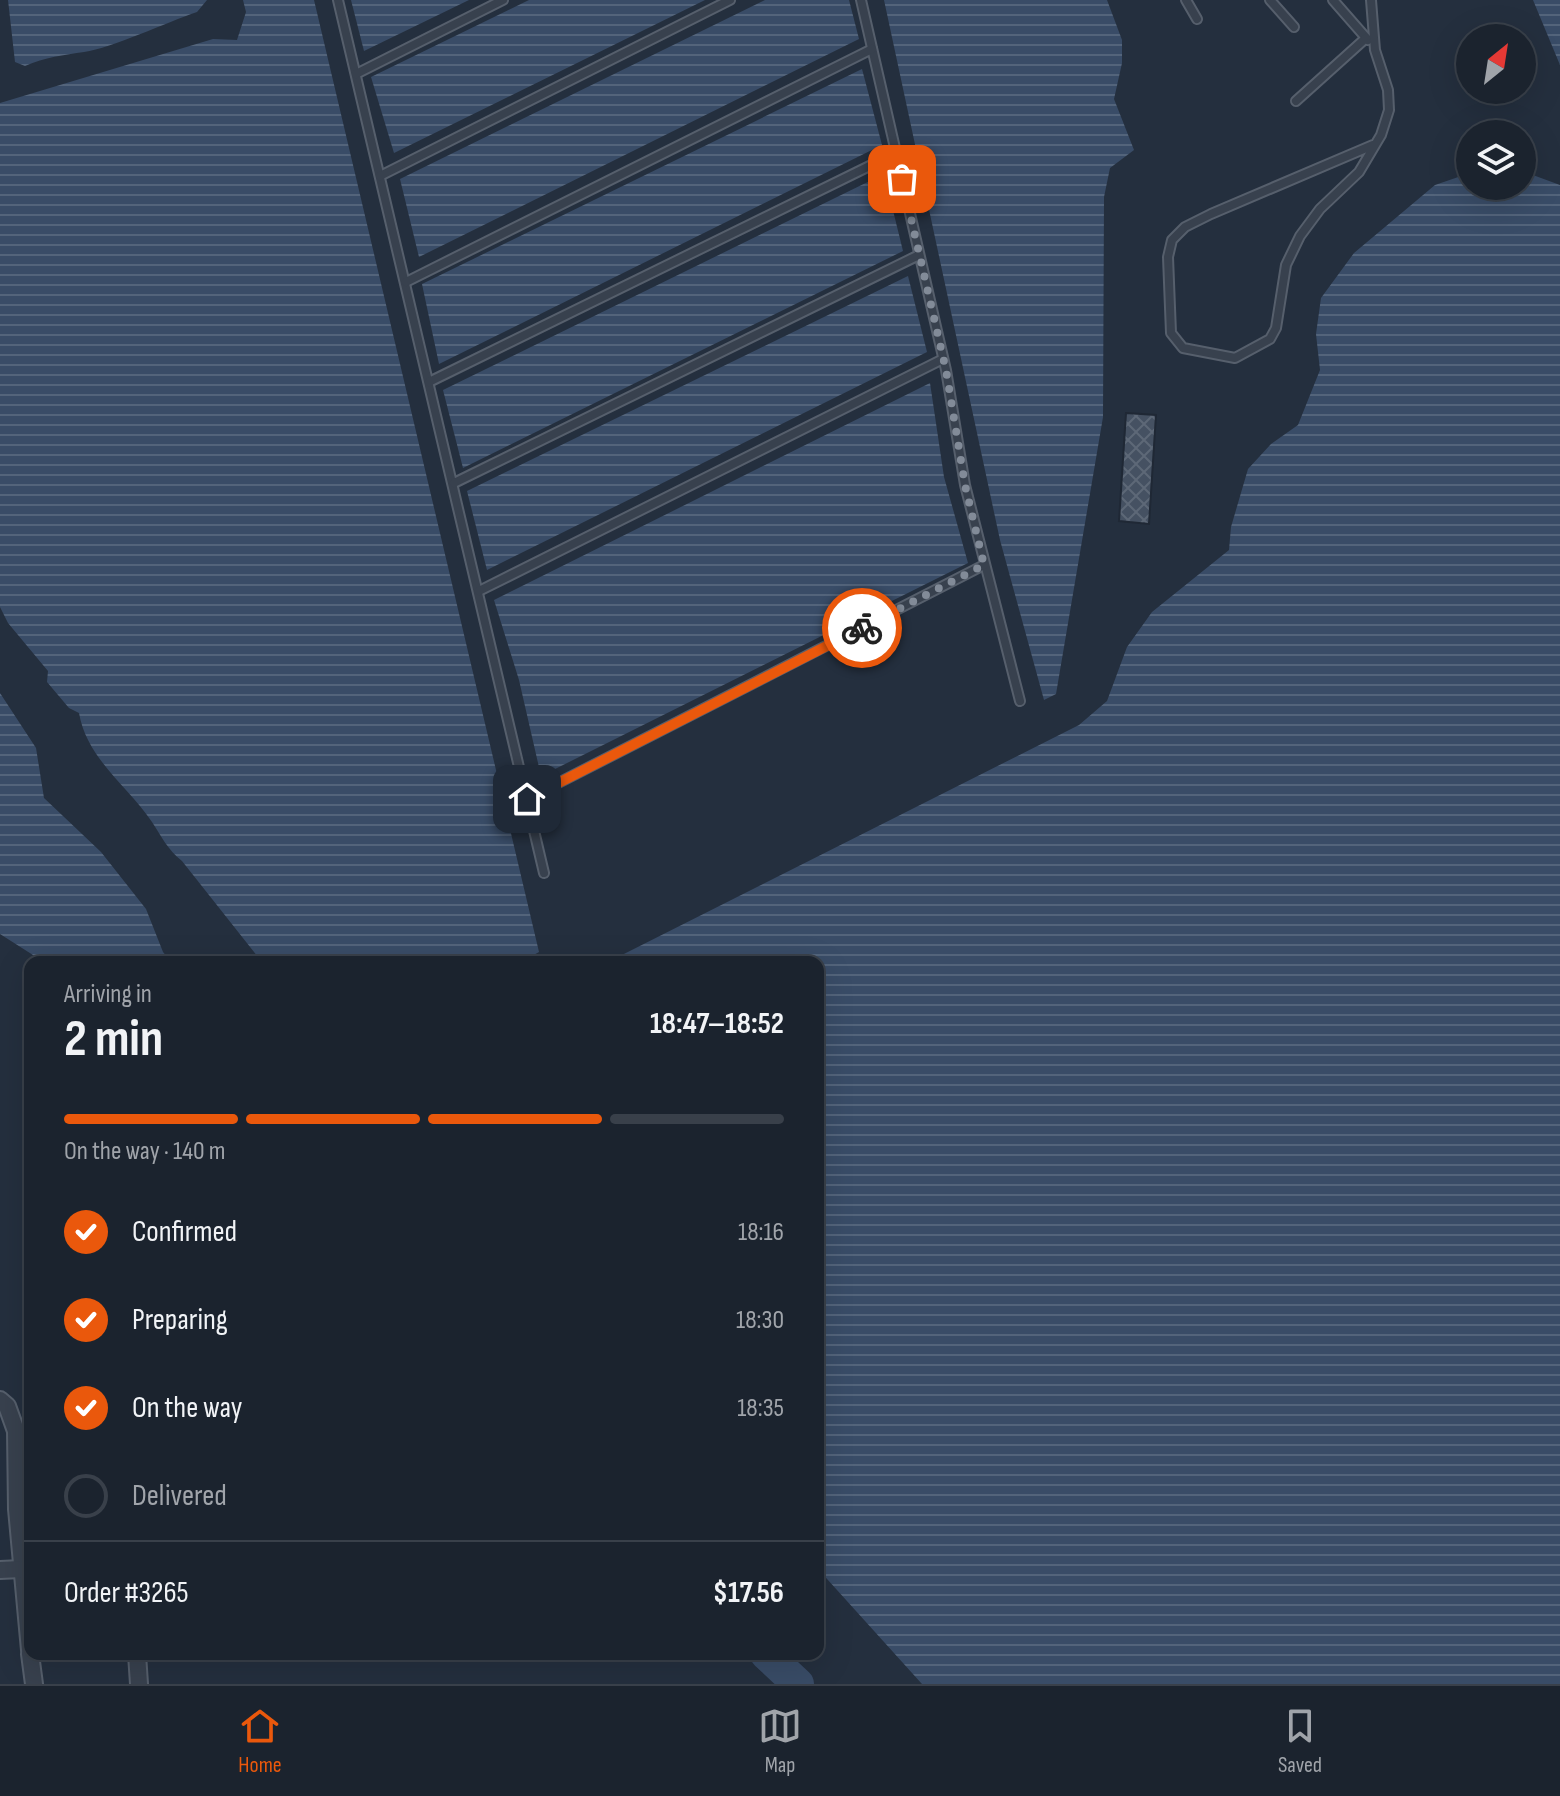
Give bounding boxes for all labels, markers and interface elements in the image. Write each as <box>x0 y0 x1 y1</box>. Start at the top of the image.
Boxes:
north arrow <box>1456 24 1536 104</box>
map controls <box>1456 24 1536 200</box>
button: layers <box>1456 120 1536 200</box>
pin <box>868 145 936 213</box>
icon: bag <box>880 157 924 201</box>
courier <box>822 588 902 668</box>
icon: bike <box>840 606 884 650</box>
pin <box>493 765 561 833</box>
icon: home <box>505 777 549 821</box>
text: Arriving in <box>64 979 152 1010</box>
text: 18:47–18:52 <box>650 1006 784 1042</box>
text: 2 min <box>64 1008 163 1071</box>
text: On the way · 140 m <box>64 1136 226 1167</box>
icon: check <box>64 1210 108 1254</box>
text: Confirmed <box>132 1214 237 1250</box>
text: 18:16 <box>738 1217 784 1248</box>
icon: check <box>64 1298 108 1342</box>
text: Preparing <box>132 1302 228 1338</box>
text: 18:30 <box>736 1305 784 1336</box>
icon: check <box>64 1386 108 1430</box>
text: On the way <box>132 1390 242 1426</box>
text: 18:35 <box>737 1393 784 1424</box>
text: Delivered <box>132 1478 227 1514</box>
text: Order #3265 <box>64 1575 189 1611</box>
text: $17.56 <box>713 1575 784 1611</box>
tab: Home <box>238 1704 282 1779</box>
tab: Map <box>758 1704 802 1779</box>
tab: Saved <box>1278 1704 1322 1779</box>

